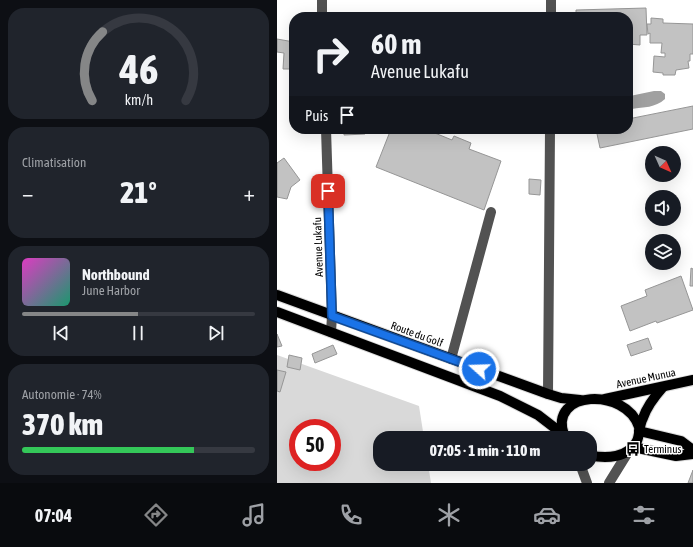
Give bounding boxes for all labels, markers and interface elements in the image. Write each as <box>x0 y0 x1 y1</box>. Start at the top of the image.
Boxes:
icon: right <box>305 28 357 80</box>
text: 60 m <box>371 28 421 60</box>
text: 46 <box>118 45 158 93</box>
text: Avenue Lukafu <box>371 61 469 82</box>
text: km/h <box>124 92 153 108</box>
icon: arrive <box>336 104 358 126</box>
text: Puis <box>305 107 328 124</box>
north arrow <box>645 146 681 182</box>
map controls <box>645 146 681 270</box>
text: Climatisation <box>22 155 86 170</box>
pin <box>311 174 345 208</box>
text: 21° <box>120 175 157 209</box>
text: − <box>22 180 33 206</box>
text: + <box>244 180 255 206</box>
icon: arrive <box>317 180 339 202</box>
button: sound <box>645 190 681 226</box>
street label: Avenue Lukafu <box>311 217 325 277</box>
button: layers <box>645 234 681 270</box>
text: Northbound <box>82 266 150 283</box>
text: June Harbor <box>82 283 140 298</box>
street label: Route du Golf <box>389 319 445 349</box>
icon: previous <box>50 322 72 344</box>
icon: pause <box>127 322 149 344</box>
icon: next <box>205 322 227 344</box>
position arrow <box>458 348 500 390</box>
street label: Avenue Munua <box>615 366 677 390</box>
text: Autonomie · 74% <box>22 387 102 402</box>
text: 370 km <box>22 407 103 441</box>
speed limit sign: 50 <box>289 419 341 471</box>
bus stop icon: Terminus <box>625 441 641 457</box>
text: 07:05 · 1 min · 110 m <box>430 442 540 459</box>
place label: Terminus <box>644 443 682 455</box>
icon: directions <box>142 501 170 529</box>
icon: music <box>240 501 268 529</box>
icon: phone <box>337 501 365 529</box>
icon: climate <box>435 501 463 529</box>
icon: car <box>533 501 561 529</box>
icon: filters <box>630 501 658 529</box>
text: 07:04 <box>35 505 72 526</box>

